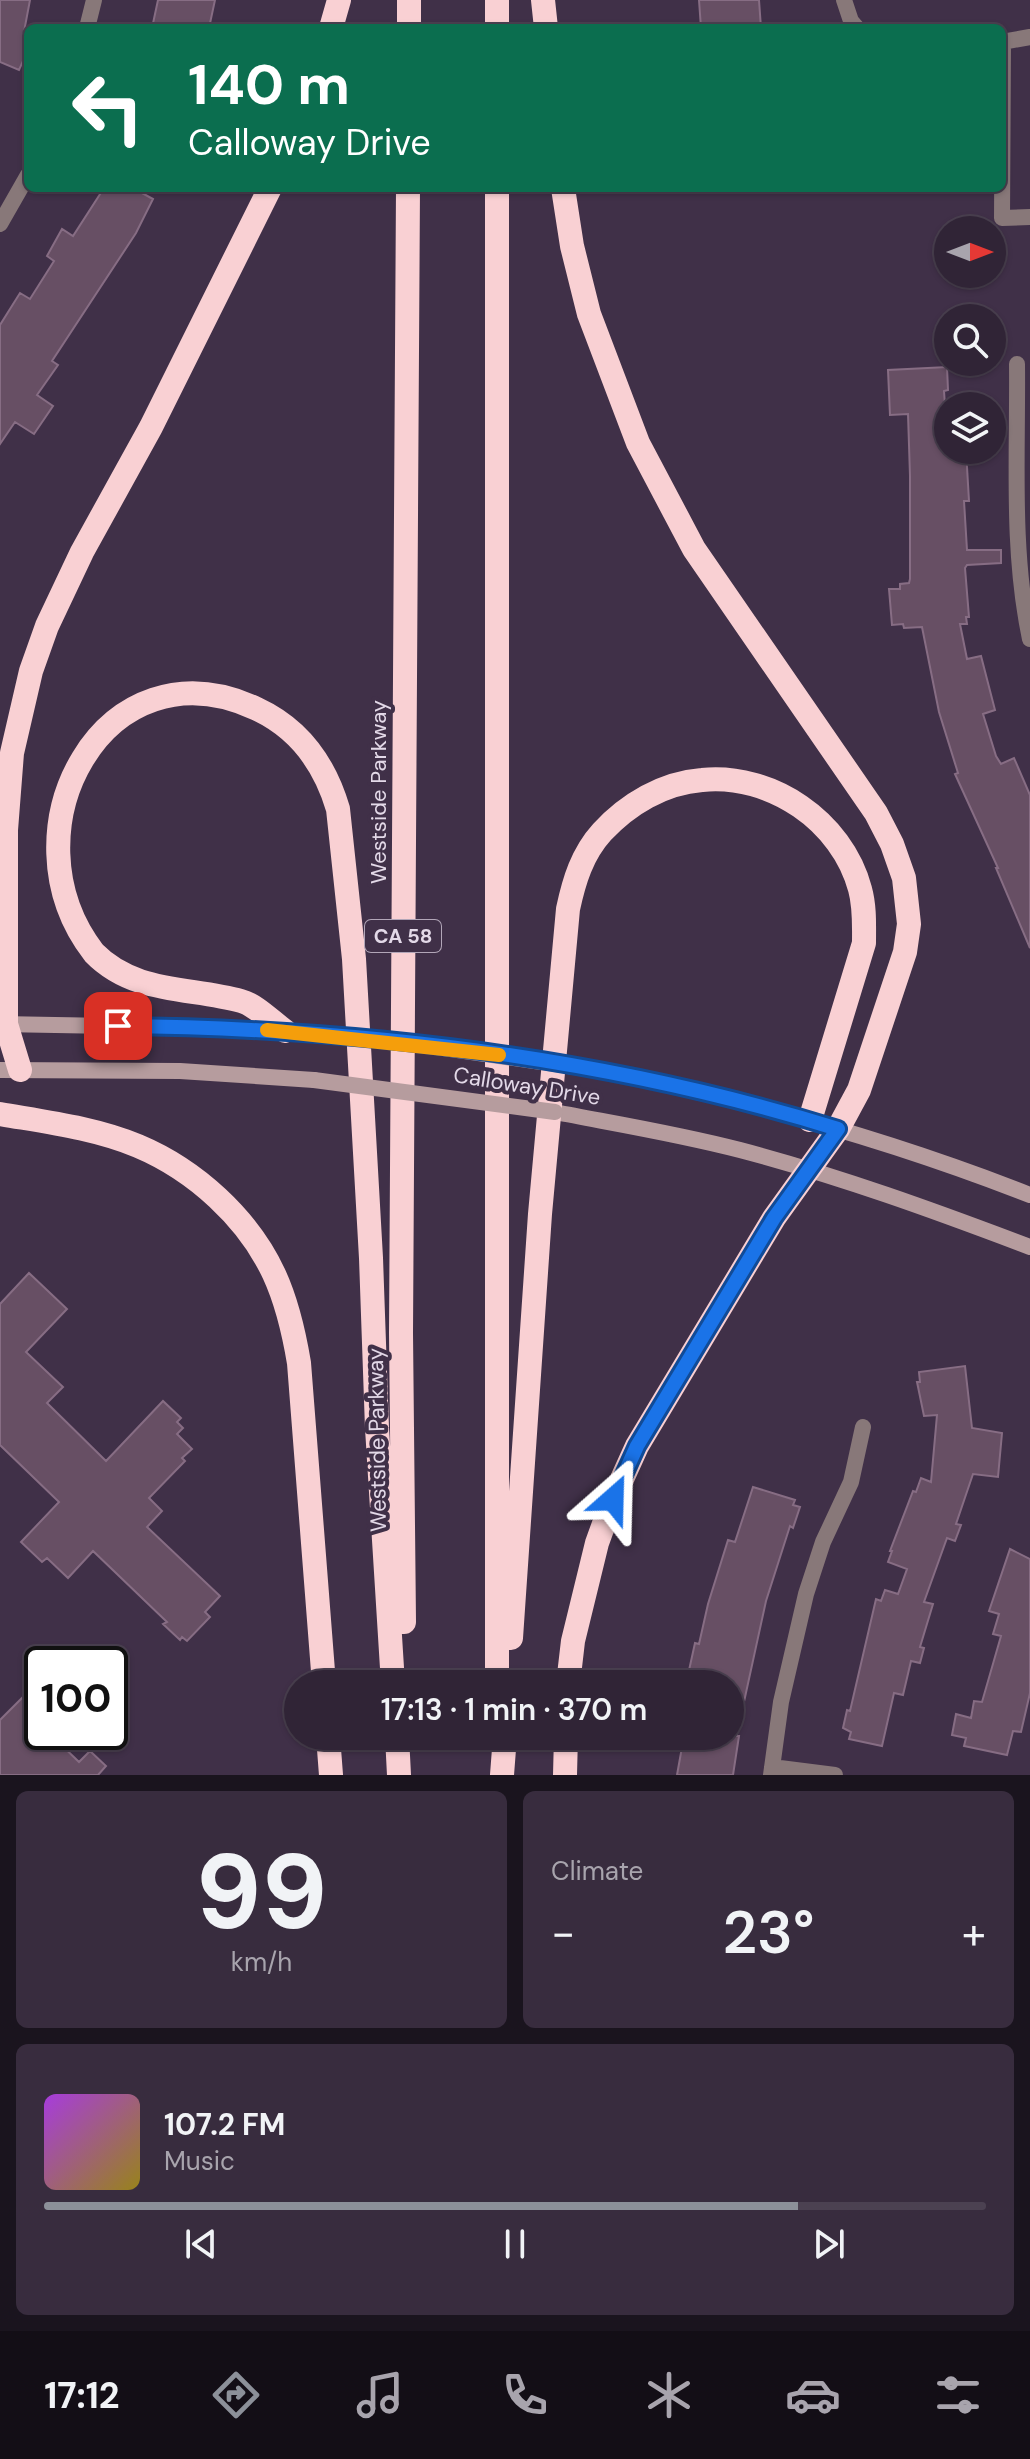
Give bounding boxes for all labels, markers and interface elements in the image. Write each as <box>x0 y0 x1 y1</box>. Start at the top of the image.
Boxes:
text: 140 m <box>188 48 350 121</box>
icon: left <box>56 56 160 160</box>
text: Calloway Drive <box>188 119 431 166</box>
north arrow <box>934 216 1006 288</box>
map controls <box>934 216 1006 464</box>
button: search <box>934 304 1006 376</box>
button: layers <box>934 392 1006 464</box>
street label: Westside Parkway <box>364 700 393 884</box>
road number: CA 58 <box>365 920 441 952</box>
pin <box>84 992 152 1060</box>
icon: arrive <box>96 1004 140 1048</box>
street label: Calloway Drive <box>451 1060 603 1112</box>
street label: Westside Parkway <box>361 1348 393 1532</box>
position arrow <box>571 1457 655 1541</box>
speed limit sign: 100 <box>24 1646 128 1750</box>
text: 17:13 · 1 min · 370 m <box>381 1690 647 1729</box>
text: 99 <box>195 1825 328 1960</box>
text: Climate <box>551 1854 643 1888</box>
text: 23° <box>723 1893 814 1972</box>
text: − <box>551 1904 575 1962</box>
text: + <box>962 1904 986 1962</box>
text: km/h <box>231 1945 292 1979</box>
text: 107.2 FM <box>164 2105 285 2144</box>
text: Music <box>164 2144 235 2178</box>
icon: previous <box>179 2222 223 2266</box>
icon: pause <box>493 2222 537 2266</box>
icon: next <box>807 2222 851 2266</box>
icon: directions <box>208 2367 264 2423</box>
icon: music <box>352 2367 408 2423</box>
icon: phone <box>497 2367 553 2423</box>
icon: climate <box>641 2367 697 2423</box>
icon: car <box>785 2367 841 2423</box>
icon: filters <box>930 2367 986 2423</box>
text: 17:12 <box>44 2372 120 2419</box>

